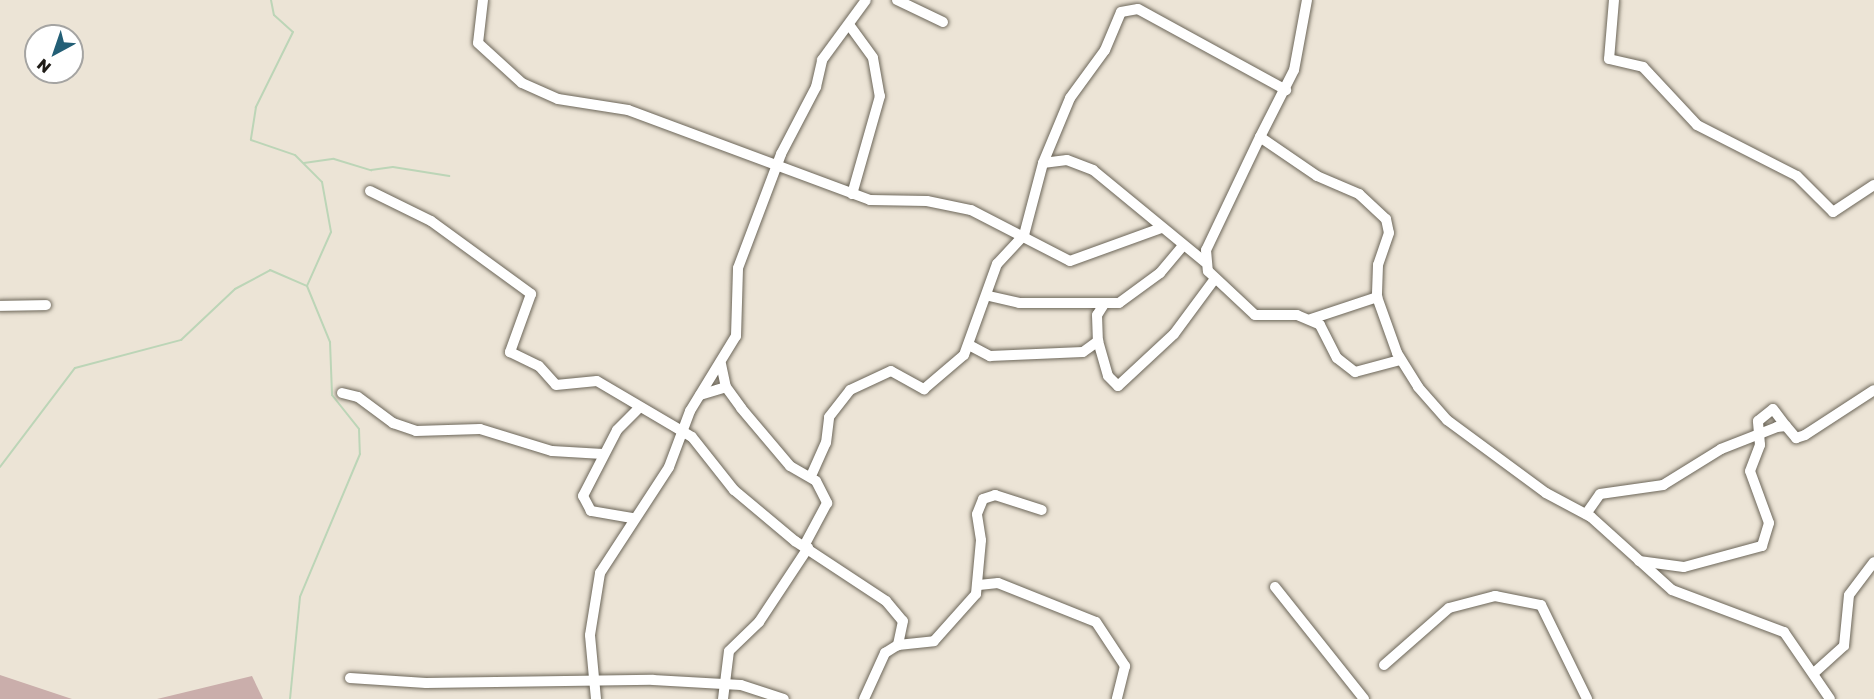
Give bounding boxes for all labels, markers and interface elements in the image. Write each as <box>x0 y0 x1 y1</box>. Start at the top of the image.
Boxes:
north arrow <box>24 24 84 84</box>
text: N <box>33 55 55 78</box>

